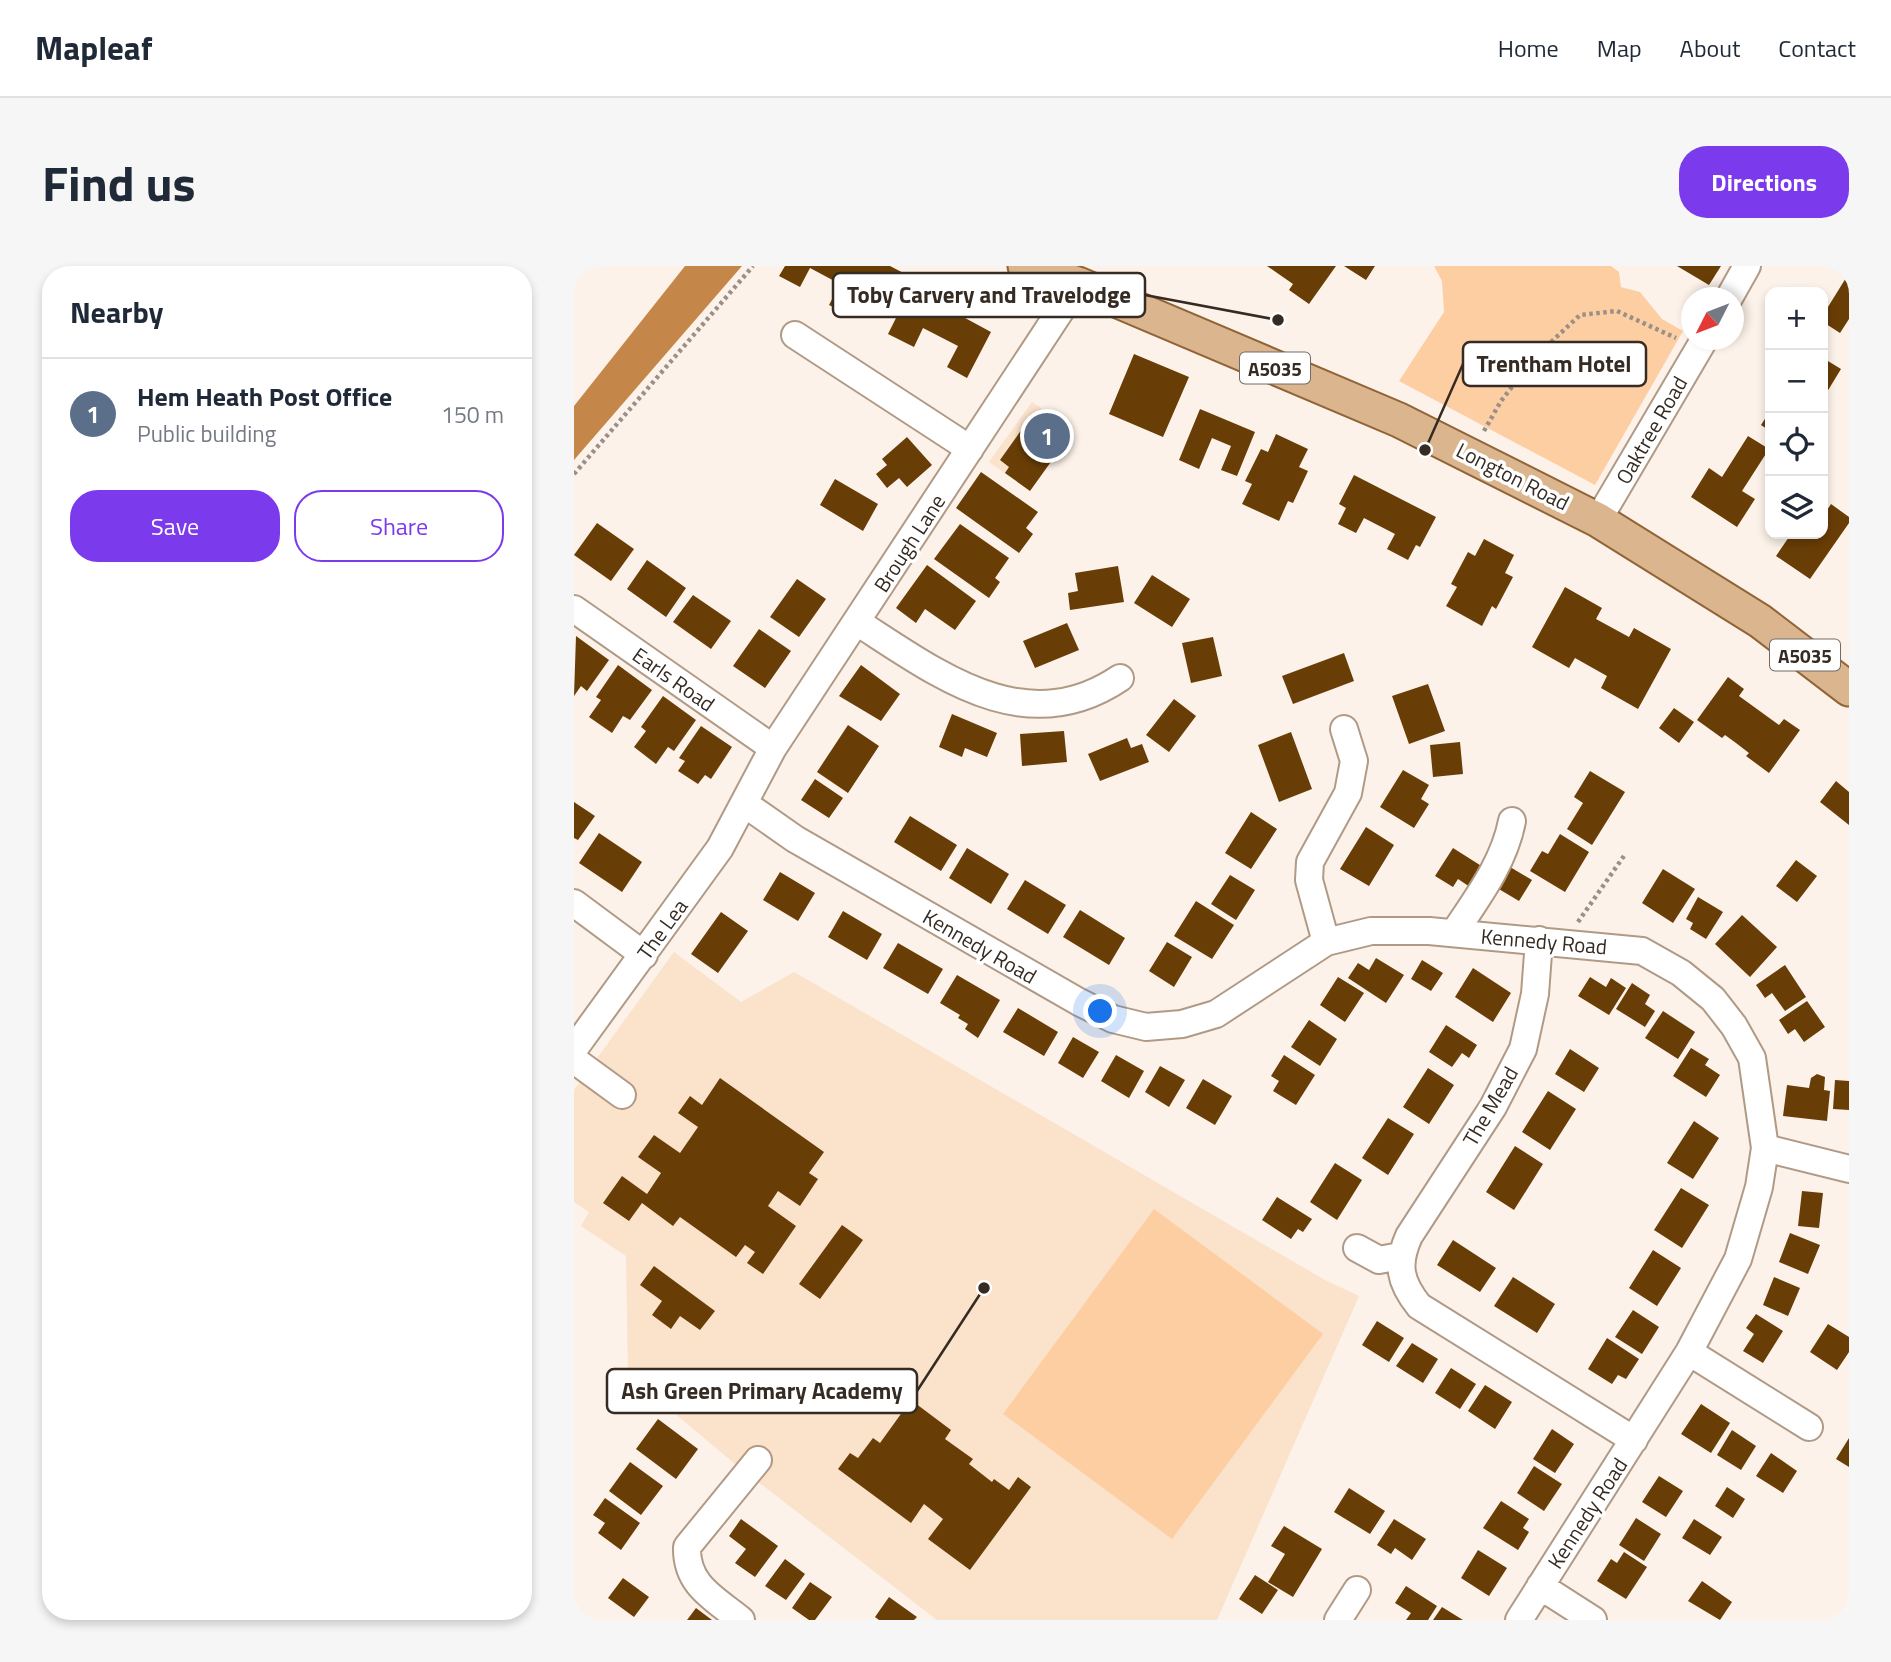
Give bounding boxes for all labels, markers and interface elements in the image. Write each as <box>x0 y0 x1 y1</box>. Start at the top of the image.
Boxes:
text: Mapleaf <box>35 23 153 73</box>
text: Home <box>1498 30 1559 66</box>
text: Map <box>1597 30 1642 66</box>
text: About <box>1680 30 1740 66</box>
text: Contact <box>1778 30 1856 66</box>
text: Find us <box>42 145 196 220</box>
button: Directions <box>1679 146 1849 218</box>
callout: Toby Carvery and Travelodge <box>833 273 1145 317</box>
text: Toby Carvery and Travelodge <box>847 277 1131 312</box>
north arrow <box>1681 287 1744 350</box>
map controls <box>1765 287 1828 539</box>
button: + <box>1765 287 1828 350</box>
text: Nearby <box>70 289 163 335</box>
callout: Trentham Hotel <box>1463 342 1646 386</box>
text: Trentham Hotel <box>1476 346 1632 381</box>
button: − <box>1765 350 1828 413</box>
road number: A5035 <box>1240 352 1310 384</box>
street label: Oaktree Road <box>1607 370 1695 490</box>
text: Hem Heath Post Office <box>137 377 392 416</box>
text: 1 <box>87 397 99 432</box>
text: 150 m <box>441 397 504 432</box>
pin: 1 <box>1024 410 1070 462</box>
button: locate <box>1765 413 1828 476</box>
text: Public building <box>137 416 276 451</box>
street label: Longton Road <box>1451 434 1575 518</box>
button: layers <box>1765 476 1828 539</box>
street label: Brough Lane <box>865 488 953 598</box>
button: Save <box>70 490 280 562</box>
button: Share <box>294 490 504 562</box>
street label: Earls Road <box>626 639 722 719</box>
road number: A5035 <box>1770 640 1840 670</box>
street label: The Lea <box>629 891 695 966</box>
street label: Kennedy Road <box>917 900 1043 992</box>
street label: Kennedy Road <box>1479 920 1609 962</box>
your location <box>1083 994 1117 1028</box>
street label: The Mead <box>1454 1060 1526 1152</box>
callout: Ash Green Primary Academy <box>607 1369 917 1413</box>
text: Ash Green Primary Academy <box>621 1373 903 1408</box>
street label: Kennedy Road <box>1539 1451 1635 1575</box>

